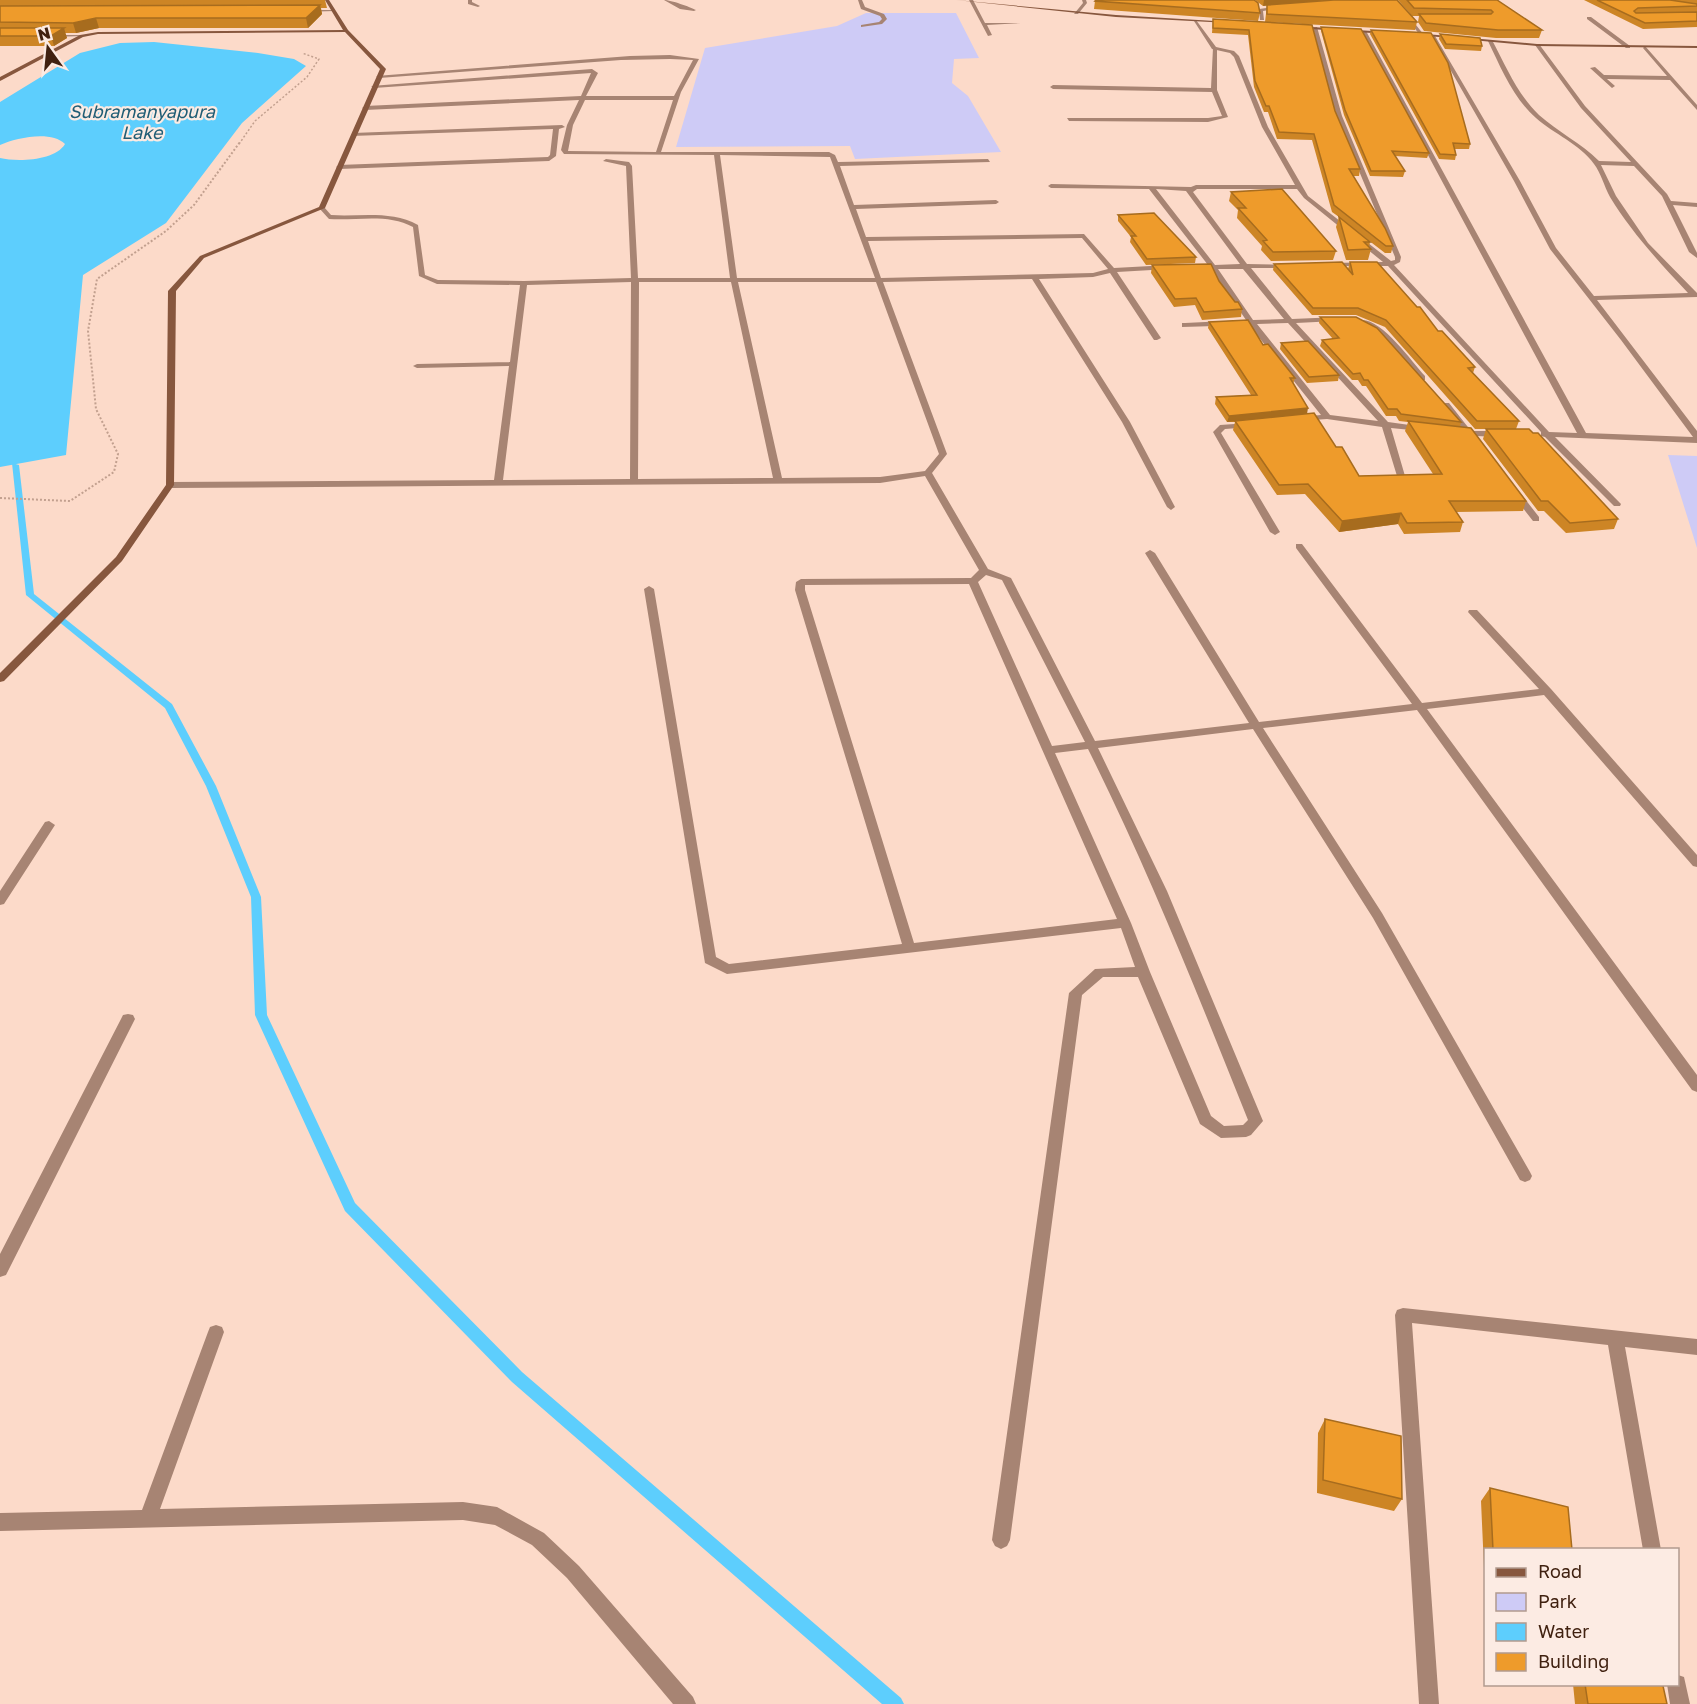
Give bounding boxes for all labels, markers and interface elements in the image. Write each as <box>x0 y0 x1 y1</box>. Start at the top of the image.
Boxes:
north arrow <box>18 18 78 78</box>
text: N <box>36 22 53 45</box>
water label: Subramanyapura Lake <box>69 100 216 143</box>
legend <box>1484 1548 1679 1686</box>
text: Road <box>1538 1560 1582 1582</box>
text: Park <box>1538 1590 1577 1612</box>
text: Water <box>1538 1620 1589 1642</box>
text: Building <box>1538 1650 1609 1672</box>

